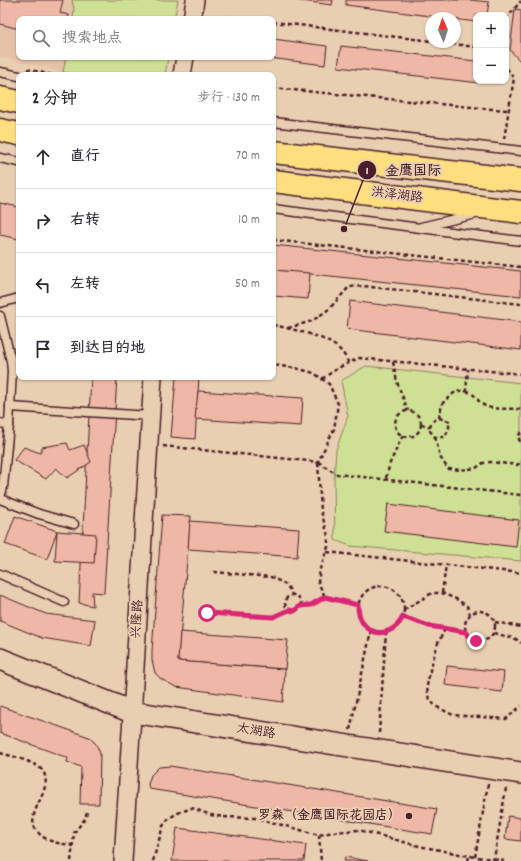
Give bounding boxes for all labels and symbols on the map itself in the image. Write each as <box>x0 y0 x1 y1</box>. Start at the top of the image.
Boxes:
north arrow <box>425 12 461 48</box>
callout: 金鹰国际 <box>357 157 449 183</box>
text: 金鹰国际 <box>385 162 441 182</box>
text: 1 <box>366 163 369 180</box>
street label: 洪泽湖路 <box>370 183 424 209</box>
street label: 兴隆路 <box>127 599 149 639</box>
route start <box>198 604 216 622</box>
route end <box>467 632 485 650</box>
street label: 太湖路 <box>235 720 277 744</box>
place label: 罗森（金鹰国际花园店） <box>258 807 401 826</box>
marker: 罗森（金鹰国际花园店） <box>404 811 414 821</box>

